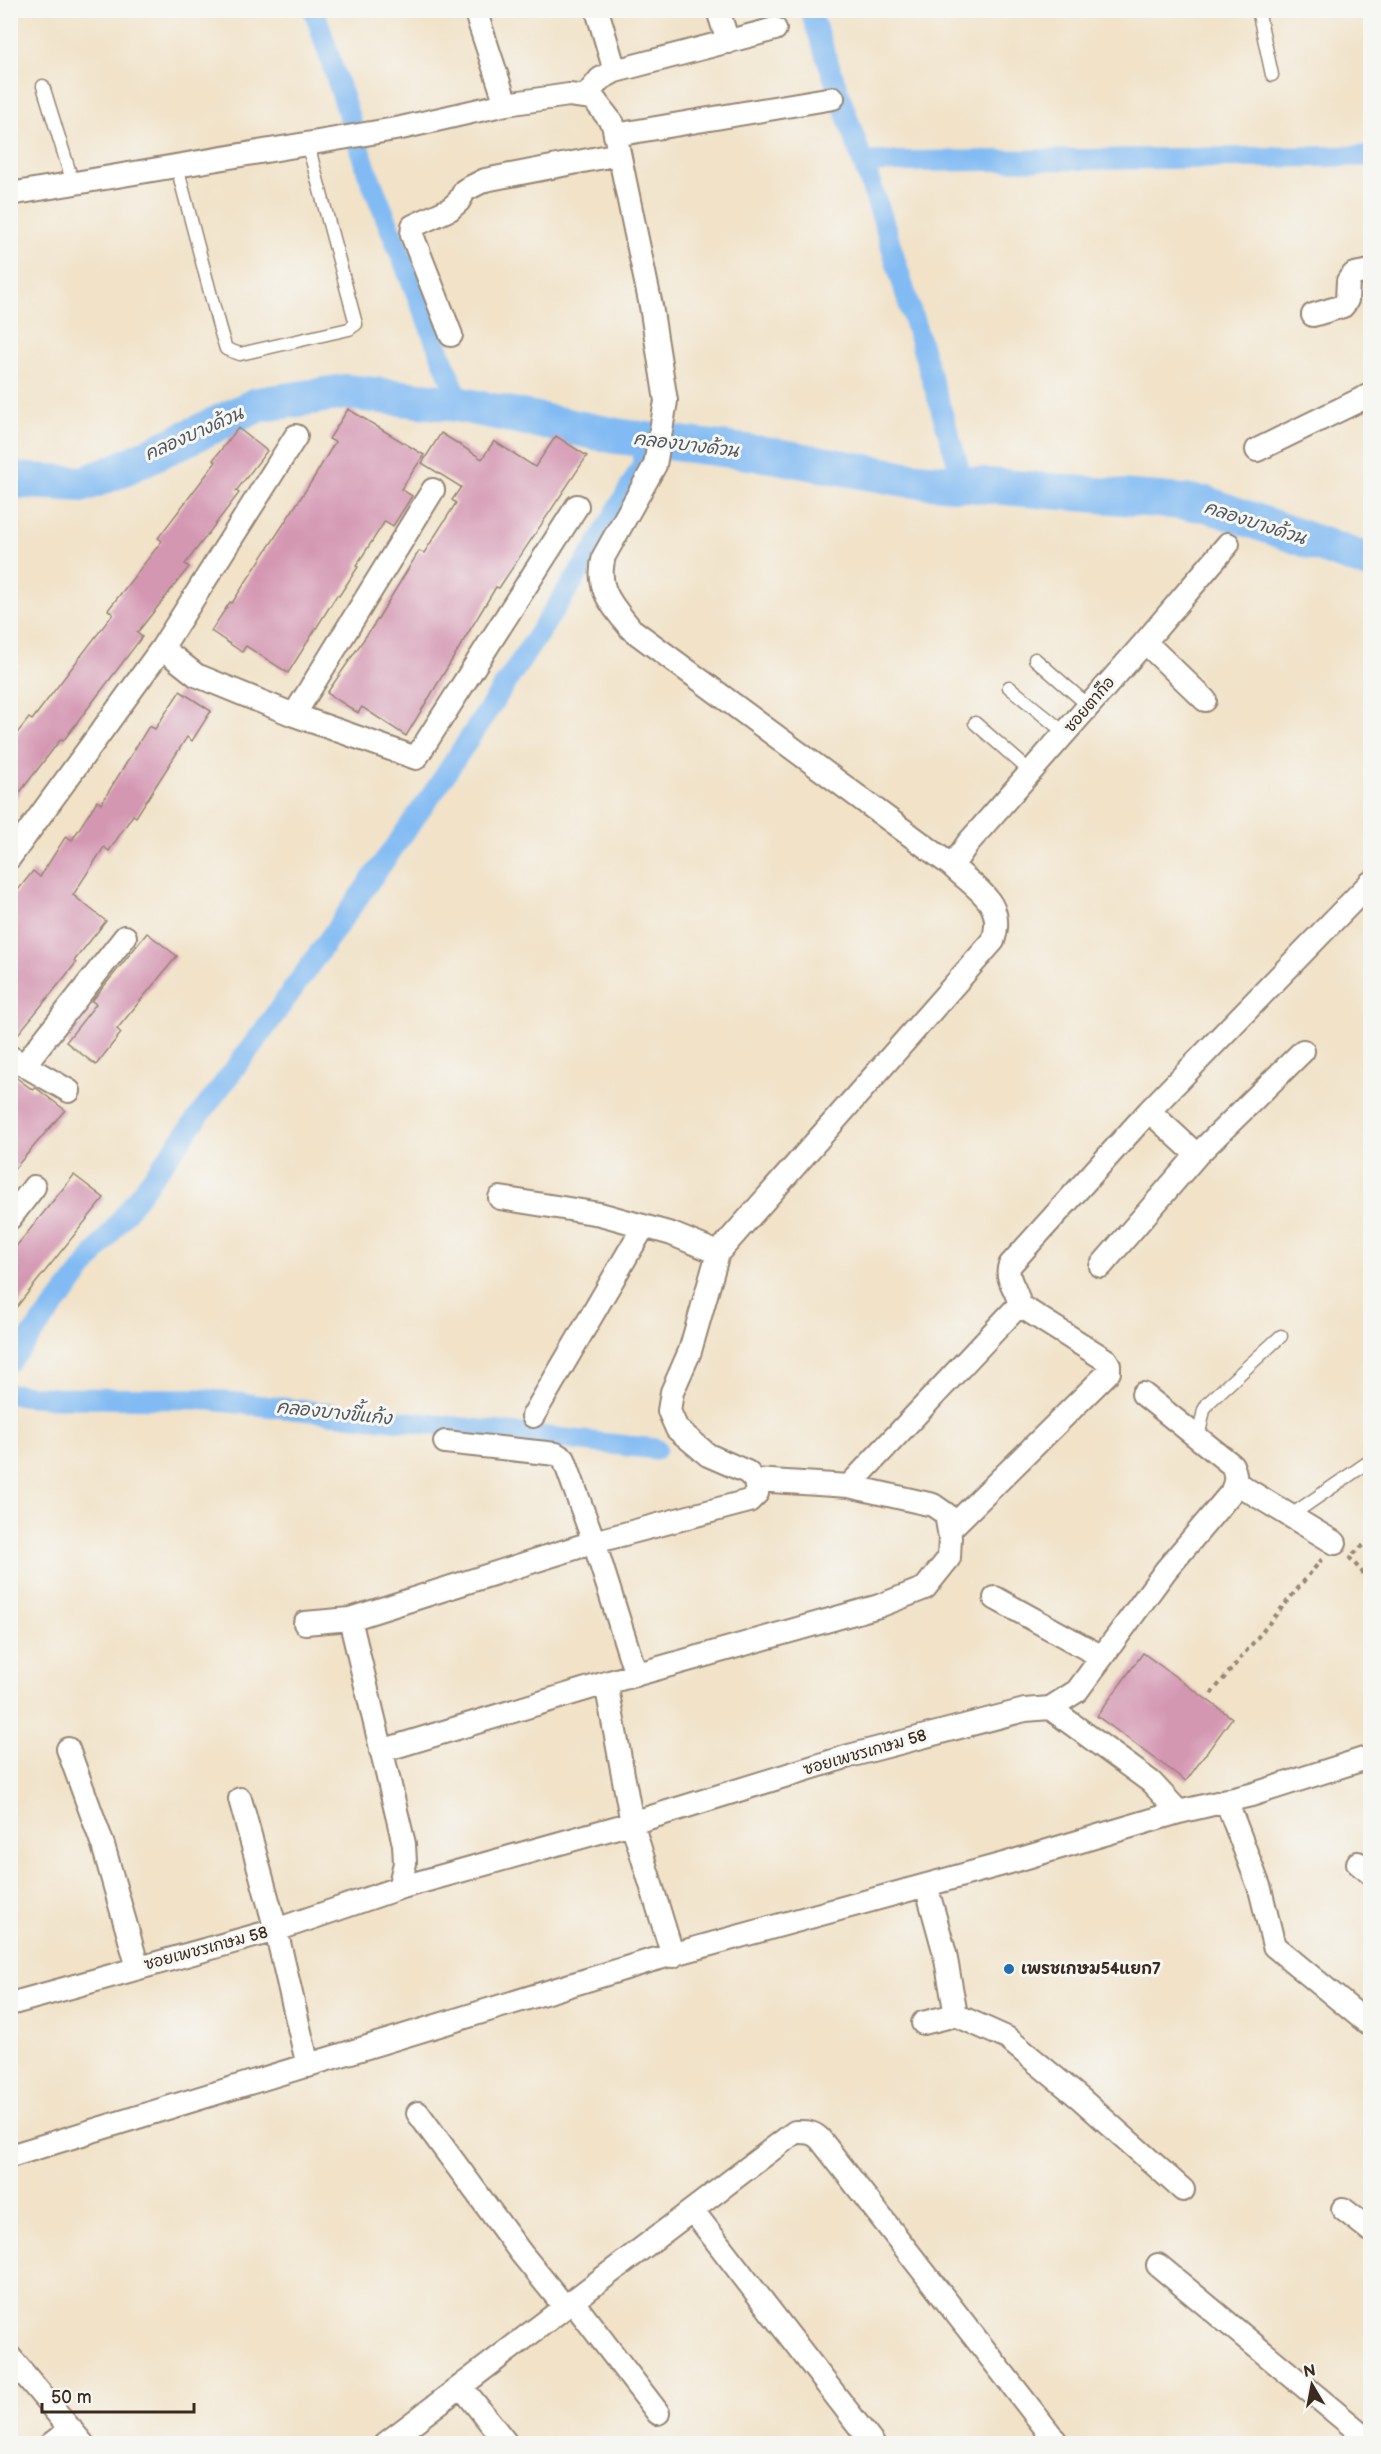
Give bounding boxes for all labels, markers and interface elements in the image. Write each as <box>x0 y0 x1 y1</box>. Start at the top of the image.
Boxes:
water label: คลองบางด้วน <box>141 401 247 465</box>
water label: คลองบางด้วน <box>632 426 741 462</box>
water label: คลองบางด้วน <box>1202 495 1310 550</box>
street label: ซอยตากือ <box>1058 671 1119 737</box>
water label: คลองบางขี้แก้ง <box>275 1390 395 1430</box>
street label: ซอยเพชรเกษม 58 <box>801 1726 929 1780</box>
street label: ซอยเพชรเกษม 58 <box>142 1923 270 1975</box>
place label: เพรชเกษม54แยก7 <box>1021 1960 1161 1979</box>
marker: เพรชเกษม54แยก7 <box>1002 1962 1016 1976</box>
north arrow <box>1282 2355 1342 2415</box>
text: N <box>1302 2361 1317 2382</box>
scale bar <box>42 2376 194 2414</box>
text: 50 m <box>51 2387 92 2408</box>

